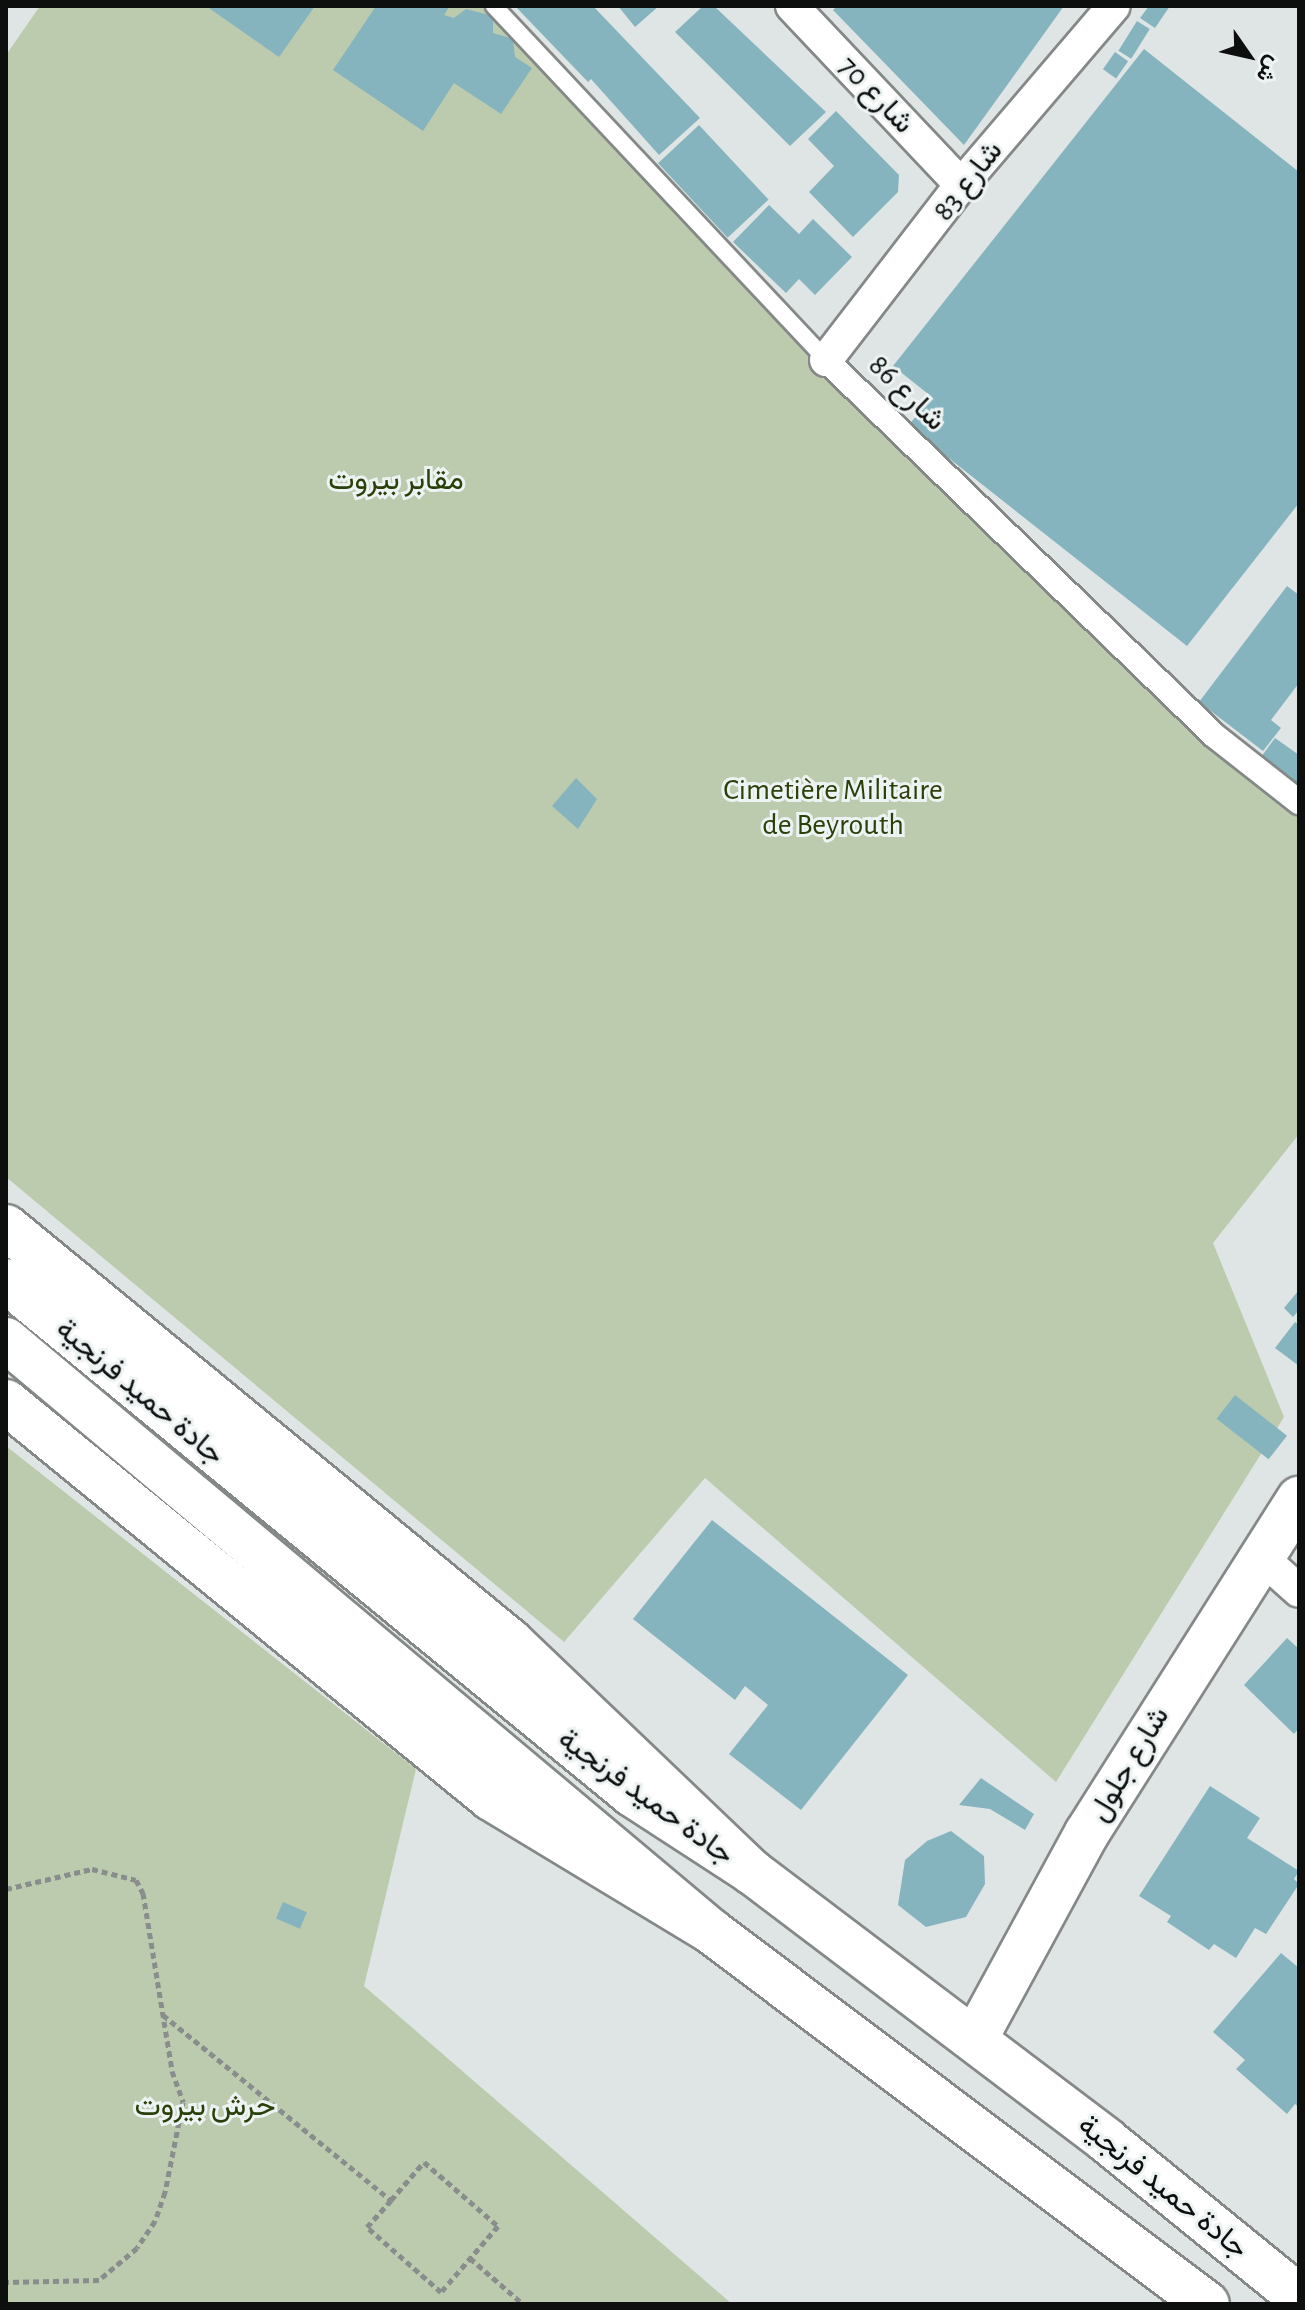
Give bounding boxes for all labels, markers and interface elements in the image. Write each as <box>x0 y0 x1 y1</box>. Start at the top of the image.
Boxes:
north arrow <box>1209 16 1289 96</box>
street label: شارع 70 <box>831 49 921 141</box>
text: ش <box>1252 52 1285 87</box>
street label: شارع 83 <box>926 134 1010 228</box>
street label: شارع 86 <box>861 348 953 438</box>
park label: مقابر بيروت <box>328 462 464 498</box>
park label: Cimetière Militaire de Beyrouth <box>723 772 943 842</box>
street label: جادة حميد فرنجية <box>48 1311 232 1473</box>
street label: شارع جلول <box>1081 1700 1177 1828</box>
street label: جادة حميد فرنجية <box>551 1721 741 1873</box>
park label: حرش بيروت <box>134 2088 276 2124</box>
street label: جادة حميد فرنجية <box>1070 2107 1256 2267</box>

